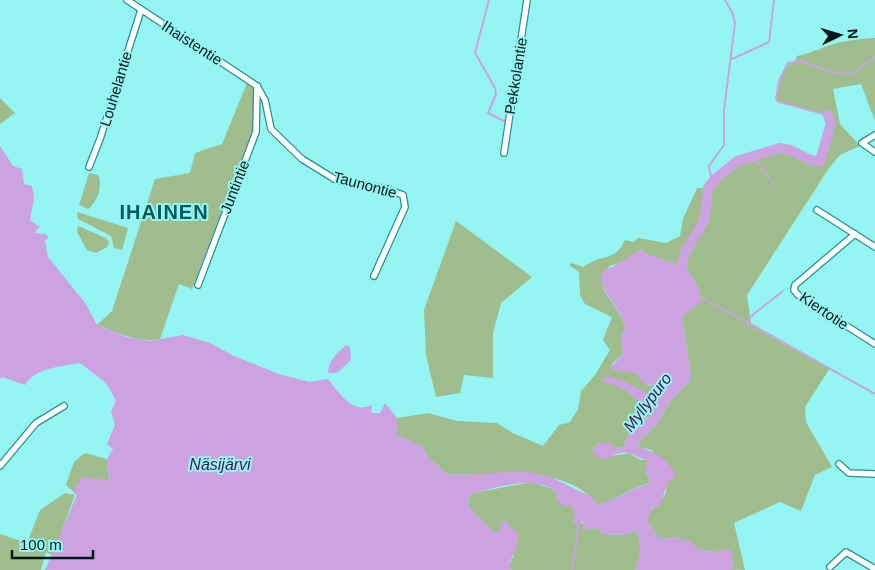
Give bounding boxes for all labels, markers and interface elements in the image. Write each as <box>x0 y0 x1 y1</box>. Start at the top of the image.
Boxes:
north arrow <box>815 10 865 60</box>
street label: Ihaistentie <box>159 17 226 68</box>
text: N <box>845 28 861 40</box>
street label: Pekkolantie <box>501 36 530 116</box>
street label: Louhelantie <box>96 49 135 128</box>
street label: Juntintie <box>217 158 252 216</box>
street label: Taunontie <box>332 168 399 201</box>
district label: IHAINEN <box>119 201 209 223</box>
street label: Kiertotie <box>797 288 852 333</box>
water label: Myllypuro <box>620 370 675 435</box>
water label: Näsijärvi <box>189 456 251 473</box>
scale bar <box>12 528 94 560</box>
text: 100 m <box>20 536 62 553</box>

